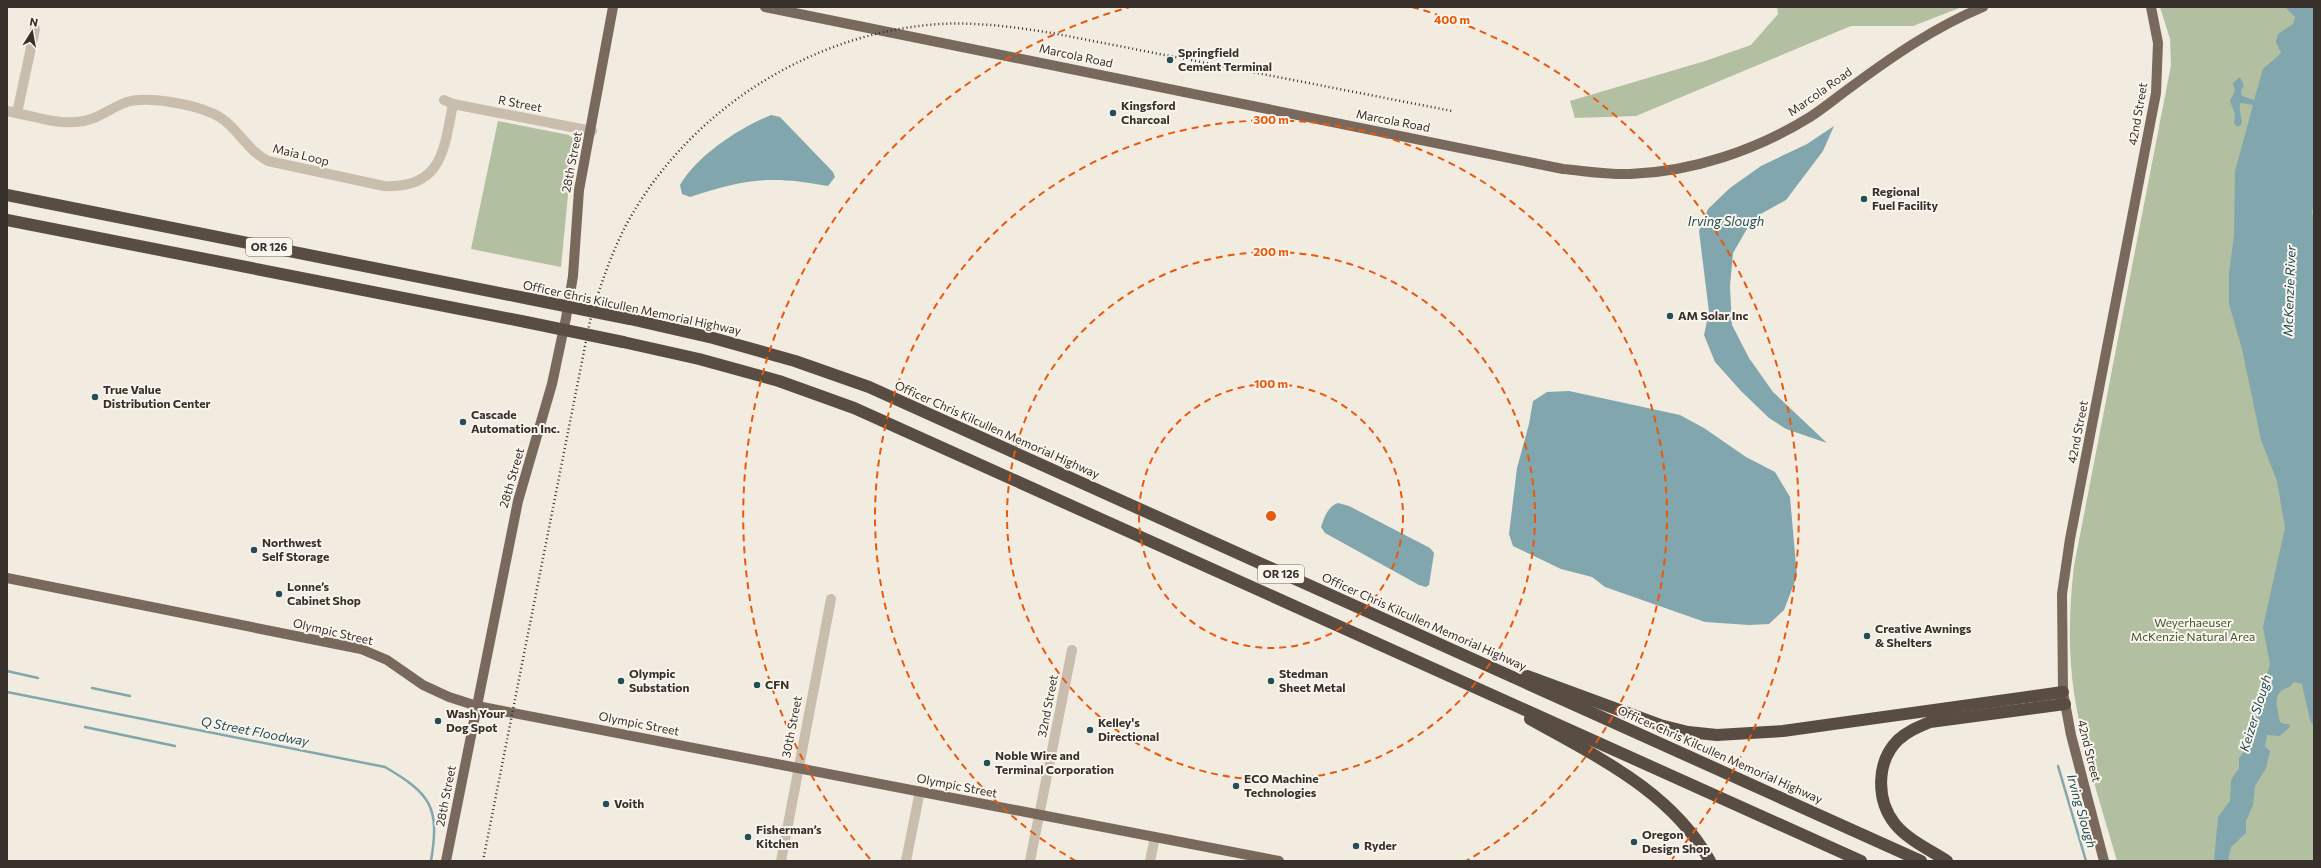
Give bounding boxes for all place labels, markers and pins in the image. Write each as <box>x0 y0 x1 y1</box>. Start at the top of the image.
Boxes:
place label: Springfield Cement Terminal <box>1178 45 1272 73</box>
marker: Springfield Cement Terminal <box>1165 55 1175 65</box>
place label: Kingsford Charcoal <box>1121 98 1175 126</box>
marker: Kingsford Charcoal <box>1108 108 1118 118</box>
place label: Regional Fuel Facility <box>1872 184 1938 212</box>
marker: Regional Fuel Facility <box>1859 194 1869 204</box>
place label: AM Solar Inc <box>1678 308 1748 322</box>
marker: AM Solar Inc <box>1665 311 1675 321</box>
place label: True Value Distribution Center <box>103 382 211 410</box>
marker: True Value Distribution Center <box>90 392 100 402</box>
place label: Cascade Automation Inc. <box>471 407 560 435</box>
marker: Cascade Automation Inc. <box>458 417 468 427</box>
centre of rings <box>1264 509 1278 523</box>
place label: Northwest Self Storage <box>262 535 329 563</box>
marker: Northwest Self Storage <box>249 545 259 555</box>
place label: Lonne’s Cabinet Shop <box>287 579 361 607</box>
marker: Lonne’s Cabinet Shop <box>274 589 284 599</box>
place label: Creative Awnings & Shelters <box>1875 621 1972 649</box>
marker: Creative Awnings & Shelters <box>1862 631 1872 641</box>
place label: Olympic Substation <box>629 666 690 694</box>
place label: Stedman Sheet Metal <box>1279 666 1346 694</box>
marker: Olympic Substation <box>616 676 626 686</box>
marker: Stedman Sheet Metal <box>1266 676 1276 686</box>
place label: CFN <box>765 677 789 691</box>
marker: CFN <box>752 680 762 690</box>
place label: Wash Your Dog Spot <box>446 706 505 734</box>
place label: Kelley's Directional <box>1098 715 1159 743</box>
marker: Wash Your Dog Spot <box>433 716 443 726</box>
marker: Kelley's Directional <box>1085 725 1095 735</box>
place label: Noble Wire and Terminal Corporation <box>995 748 1114 776</box>
marker: Noble Wire and Terminal Corporation <box>982 758 992 768</box>
place label: ECO Machine Technologies <box>1244 771 1319 799</box>
marker: ECO Machine Technologies <box>1231 781 1241 791</box>
place label: Voith <box>614 796 644 810</box>
marker: Voith <box>601 799 611 809</box>
place label: Fisherman’s Kitchen <box>756 822 822 850</box>
place label: Oregon Design Shop <box>1642 827 1710 855</box>
marker: Fisherman’s Kitchen <box>743 832 753 842</box>
marker: Oregon Design Shop <box>1629 837 1639 847</box>
place label: Ryder <box>1364 838 1397 852</box>
marker: Ryder <box>1351 841 1361 851</box>

